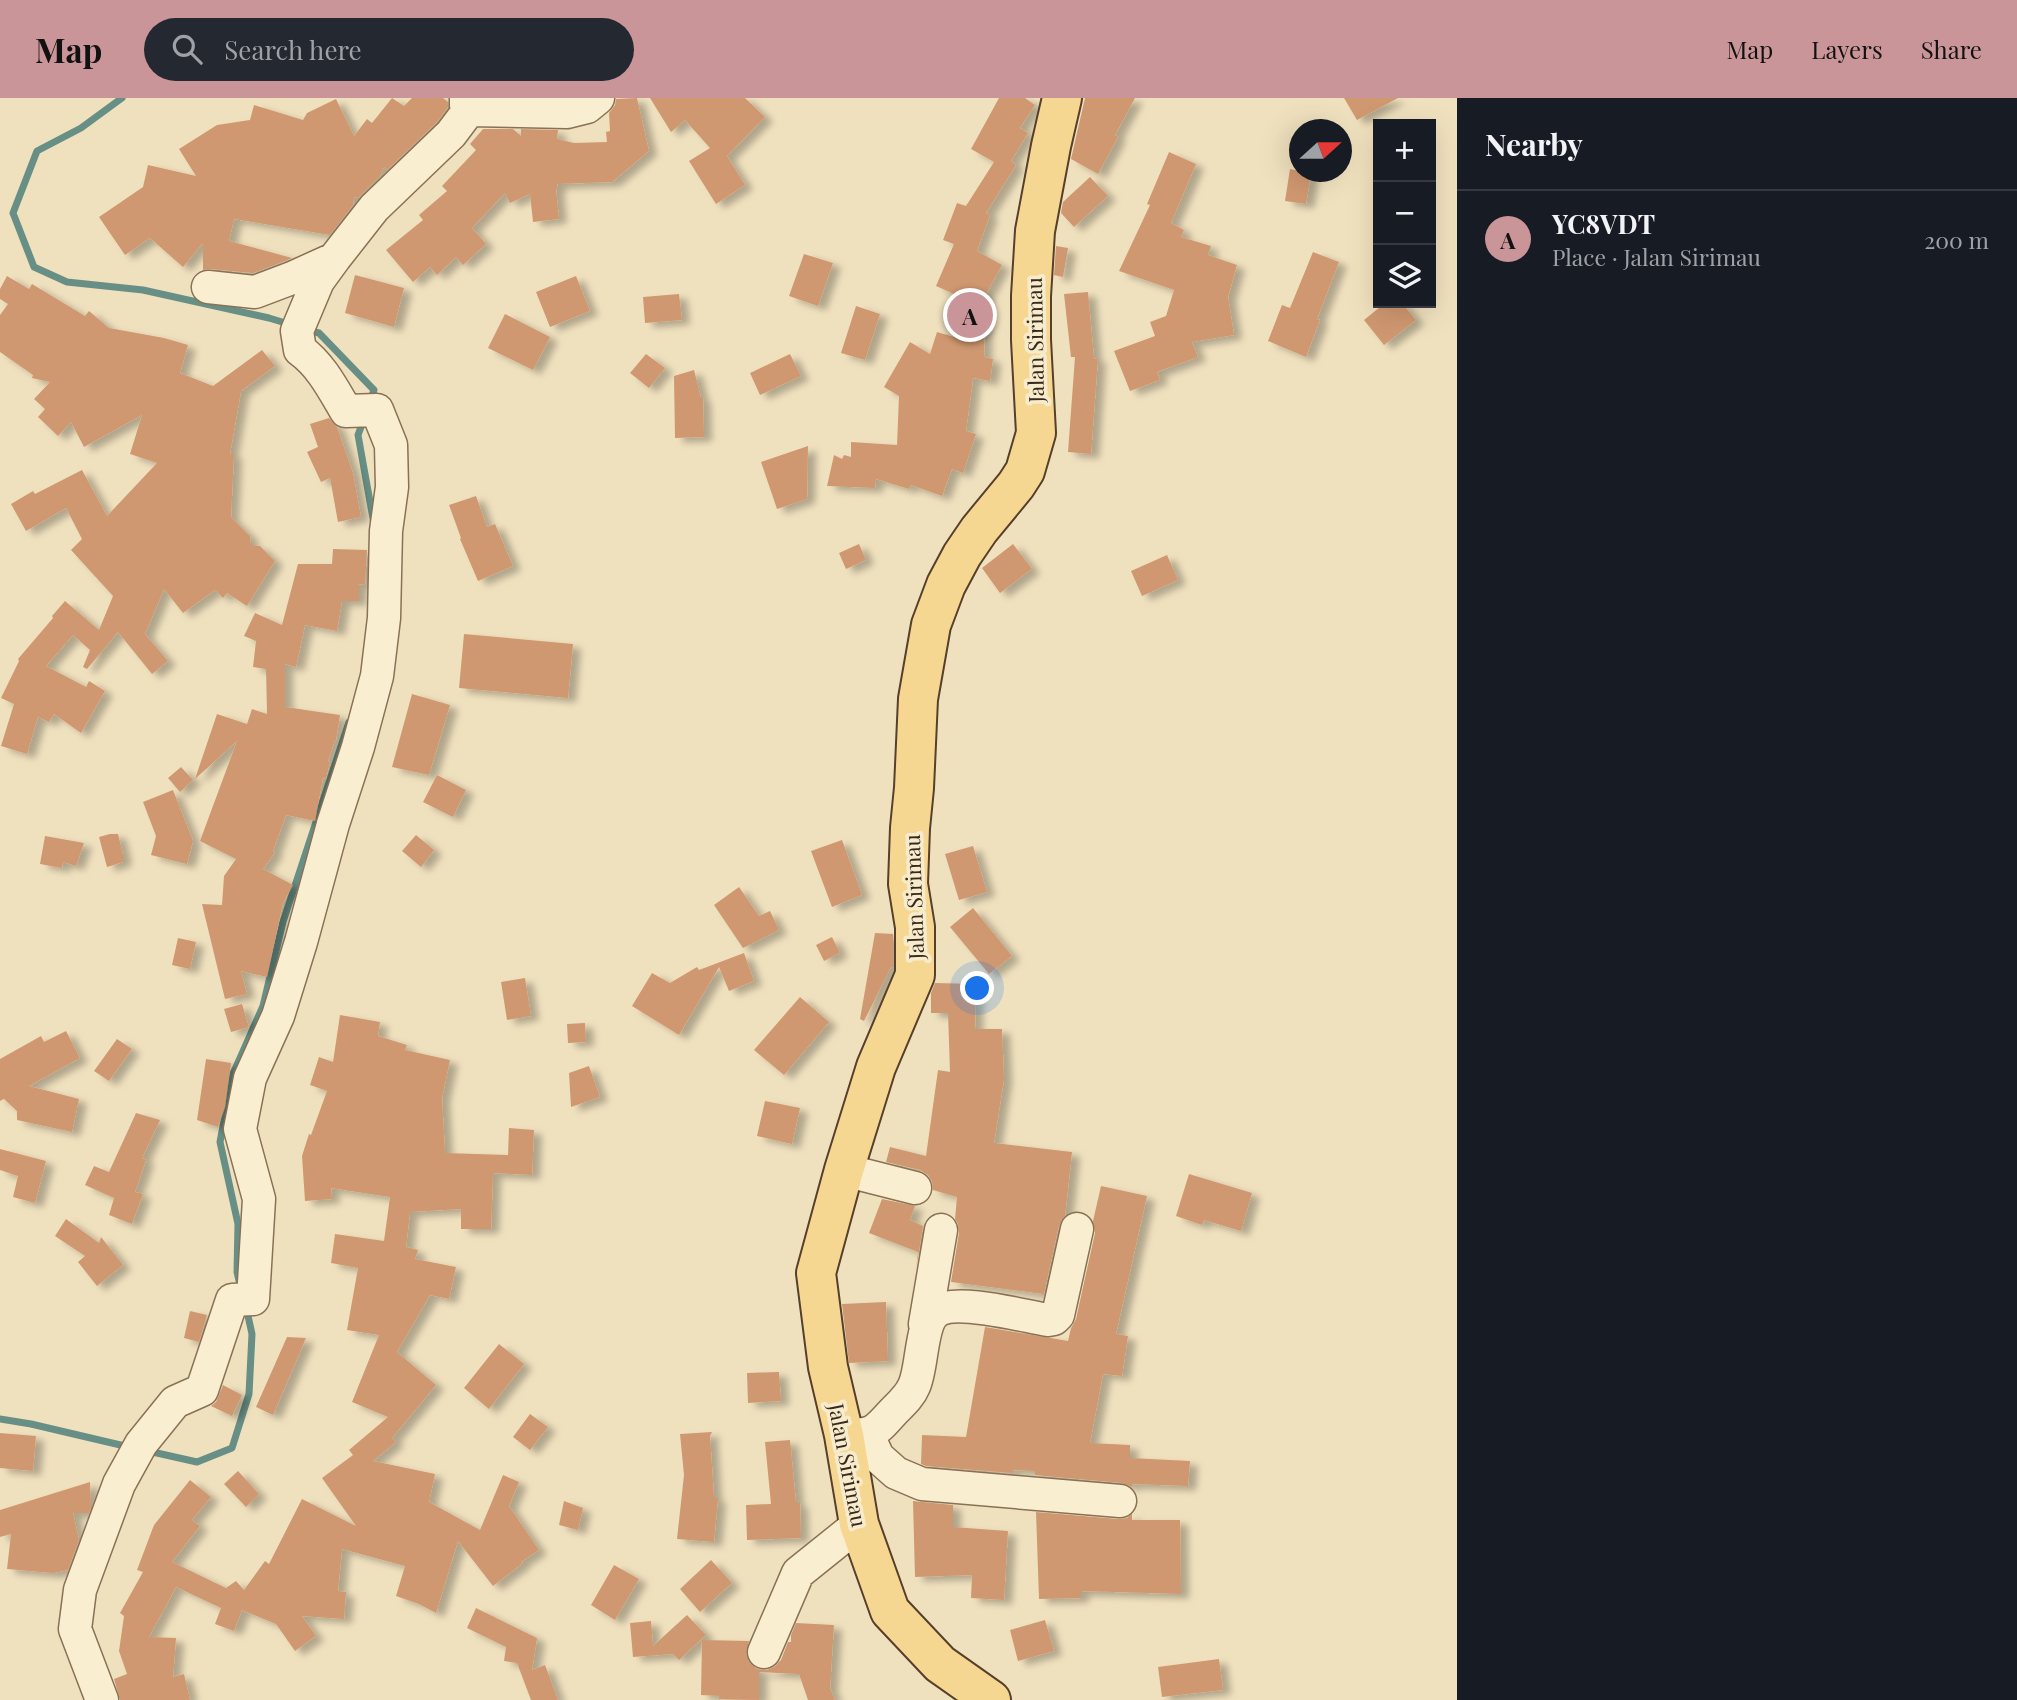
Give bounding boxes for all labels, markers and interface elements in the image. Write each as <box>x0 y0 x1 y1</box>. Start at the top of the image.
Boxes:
search box <box>144 18 634 81</box>
text: Map <box>35 27 102 71</box>
icon: search <box>168 30 206 68</box>
text: Search here <box>224 32 362 67</box>
text: Map <box>1727 33 1773 65</box>
text: Layers <box>1811 33 1883 65</box>
text: Share <box>1921 33 1982 65</box>
north arrow <box>1289 119 1352 182</box>
map controls <box>1373 119 1436 308</box>
button: + <box>1373 119 1436 182</box>
text: Nearby <box>1485 124 1583 164</box>
button: − <box>1373 182 1436 245</box>
text: YC8VDT <box>1552 206 1655 241</box>
text: A <box>1500 224 1516 255</box>
text: 200 m <box>1924 224 1989 255</box>
text: Place · Jalan Sirimau <box>1552 241 1761 272</box>
button: layers <box>1373 245 1436 308</box>
street label: Jalan Sirimau <box>1019 277 1049 404</box>
pin: A <box>947 289 993 341</box>
street label: Jalan Sirimau <box>897 834 929 961</box>
your location <box>960 971 994 1005</box>
street label: Jalan Sirimau <box>823 1400 875 1529</box>

